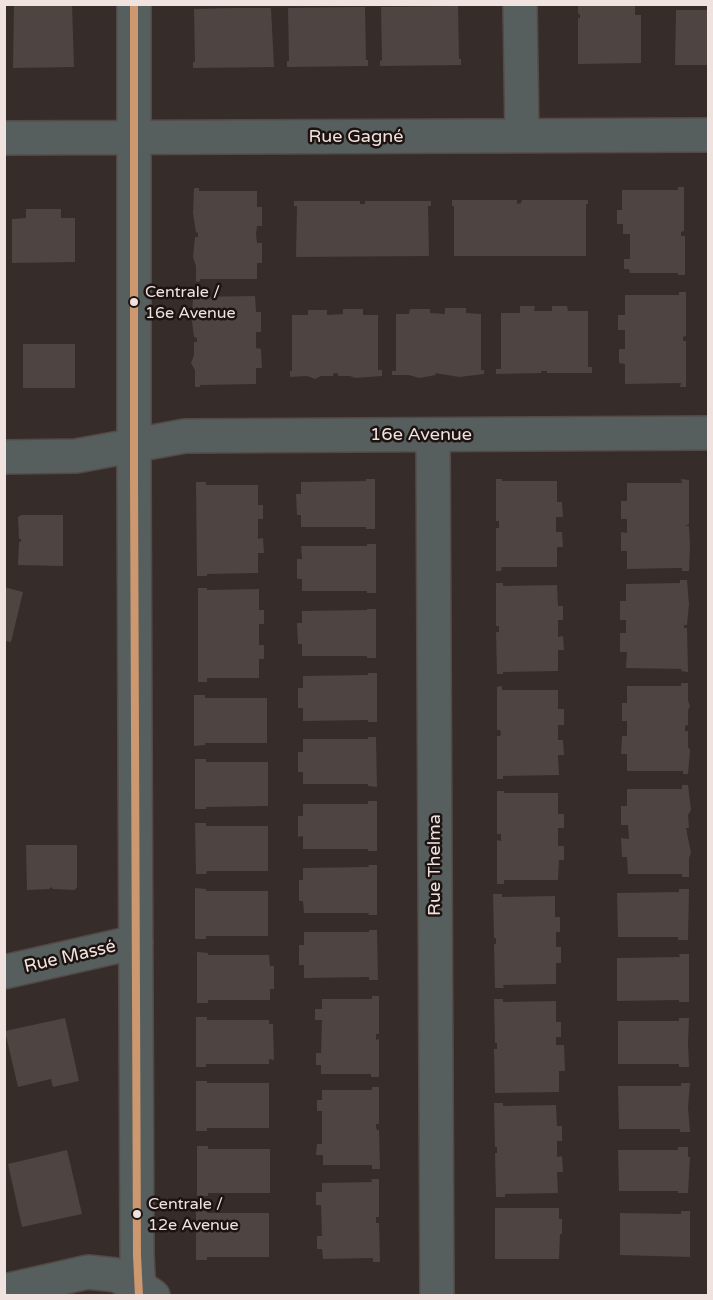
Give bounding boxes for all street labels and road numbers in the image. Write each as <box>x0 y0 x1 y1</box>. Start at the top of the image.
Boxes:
street label: Rue Gagné <box>309 126 403 148</box>
street label: 16e Avenue <box>370 424 472 446</box>
street label: Rue Thelma <box>424 814 446 916</box>
street label: Rue Massé <box>22 936 118 978</box>

